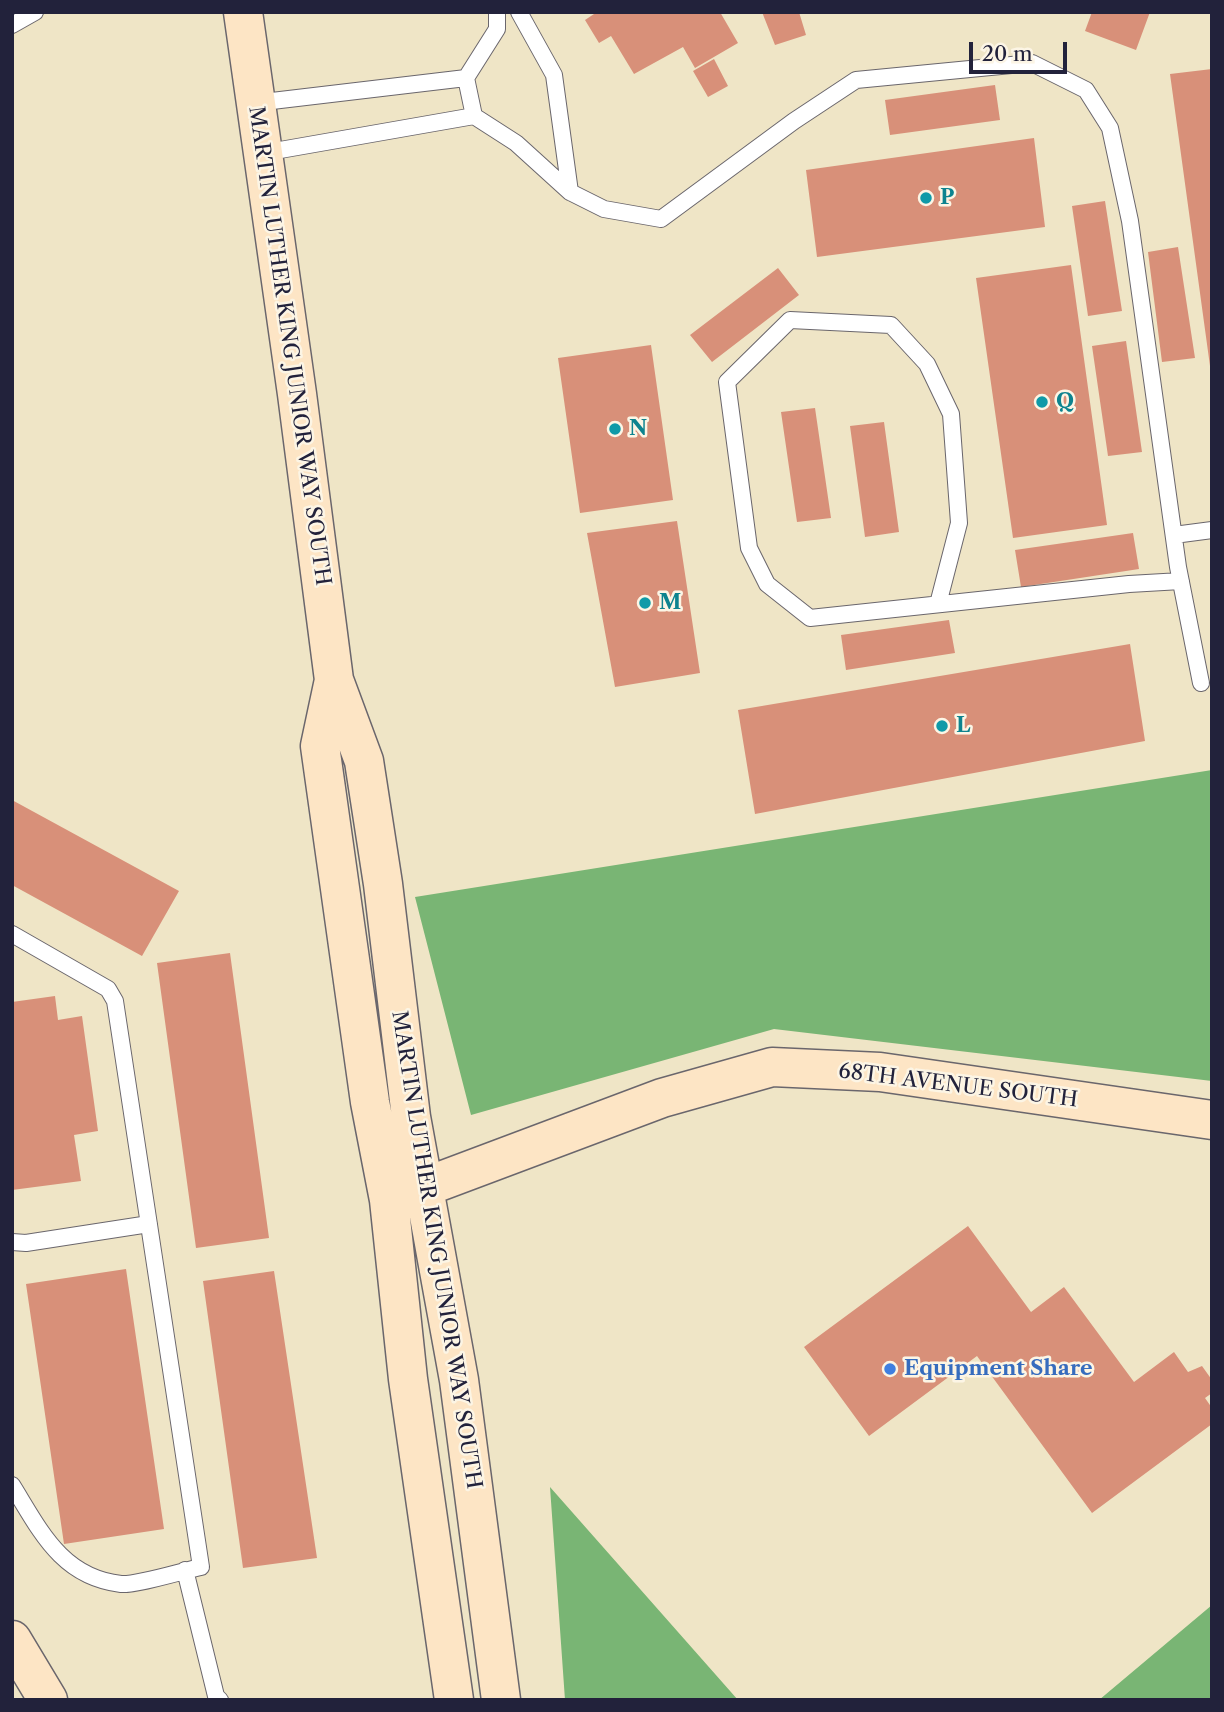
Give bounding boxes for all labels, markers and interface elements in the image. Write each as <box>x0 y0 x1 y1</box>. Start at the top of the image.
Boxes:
scale bar <box>972 28 1070 72</box>
text: 20 m <box>982 41 1033 66</box>
street label: MARTIN LUTHER KING JUNIOR WAY SOUTH <box>243 105 335 587</box>
place label: P <box>940 185 954 211</box>
marker: P <box>918 190 934 206</box>
place label: Q <box>1056 389 1074 415</box>
marker: Q <box>1034 394 1050 410</box>
place label: N <box>629 416 647 442</box>
marker: N <box>607 421 623 437</box>
place label: M <box>659 590 681 616</box>
marker: M <box>637 595 653 611</box>
place label: L <box>956 713 971 739</box>
marker: L <box>934 718 950 734</box>
street label: MARTIN LUTHER KING JUNIOR WAY SOUTH <box>386 1009 486 1491</box>
street label: 68TH AVENUE SOUTH <box>837 1059 1079 1113</box>
place label: Equipment Share <box>904 1356 1093 1382</box>
marker: Equipment Share <box>882 1361 898 1377</box>

